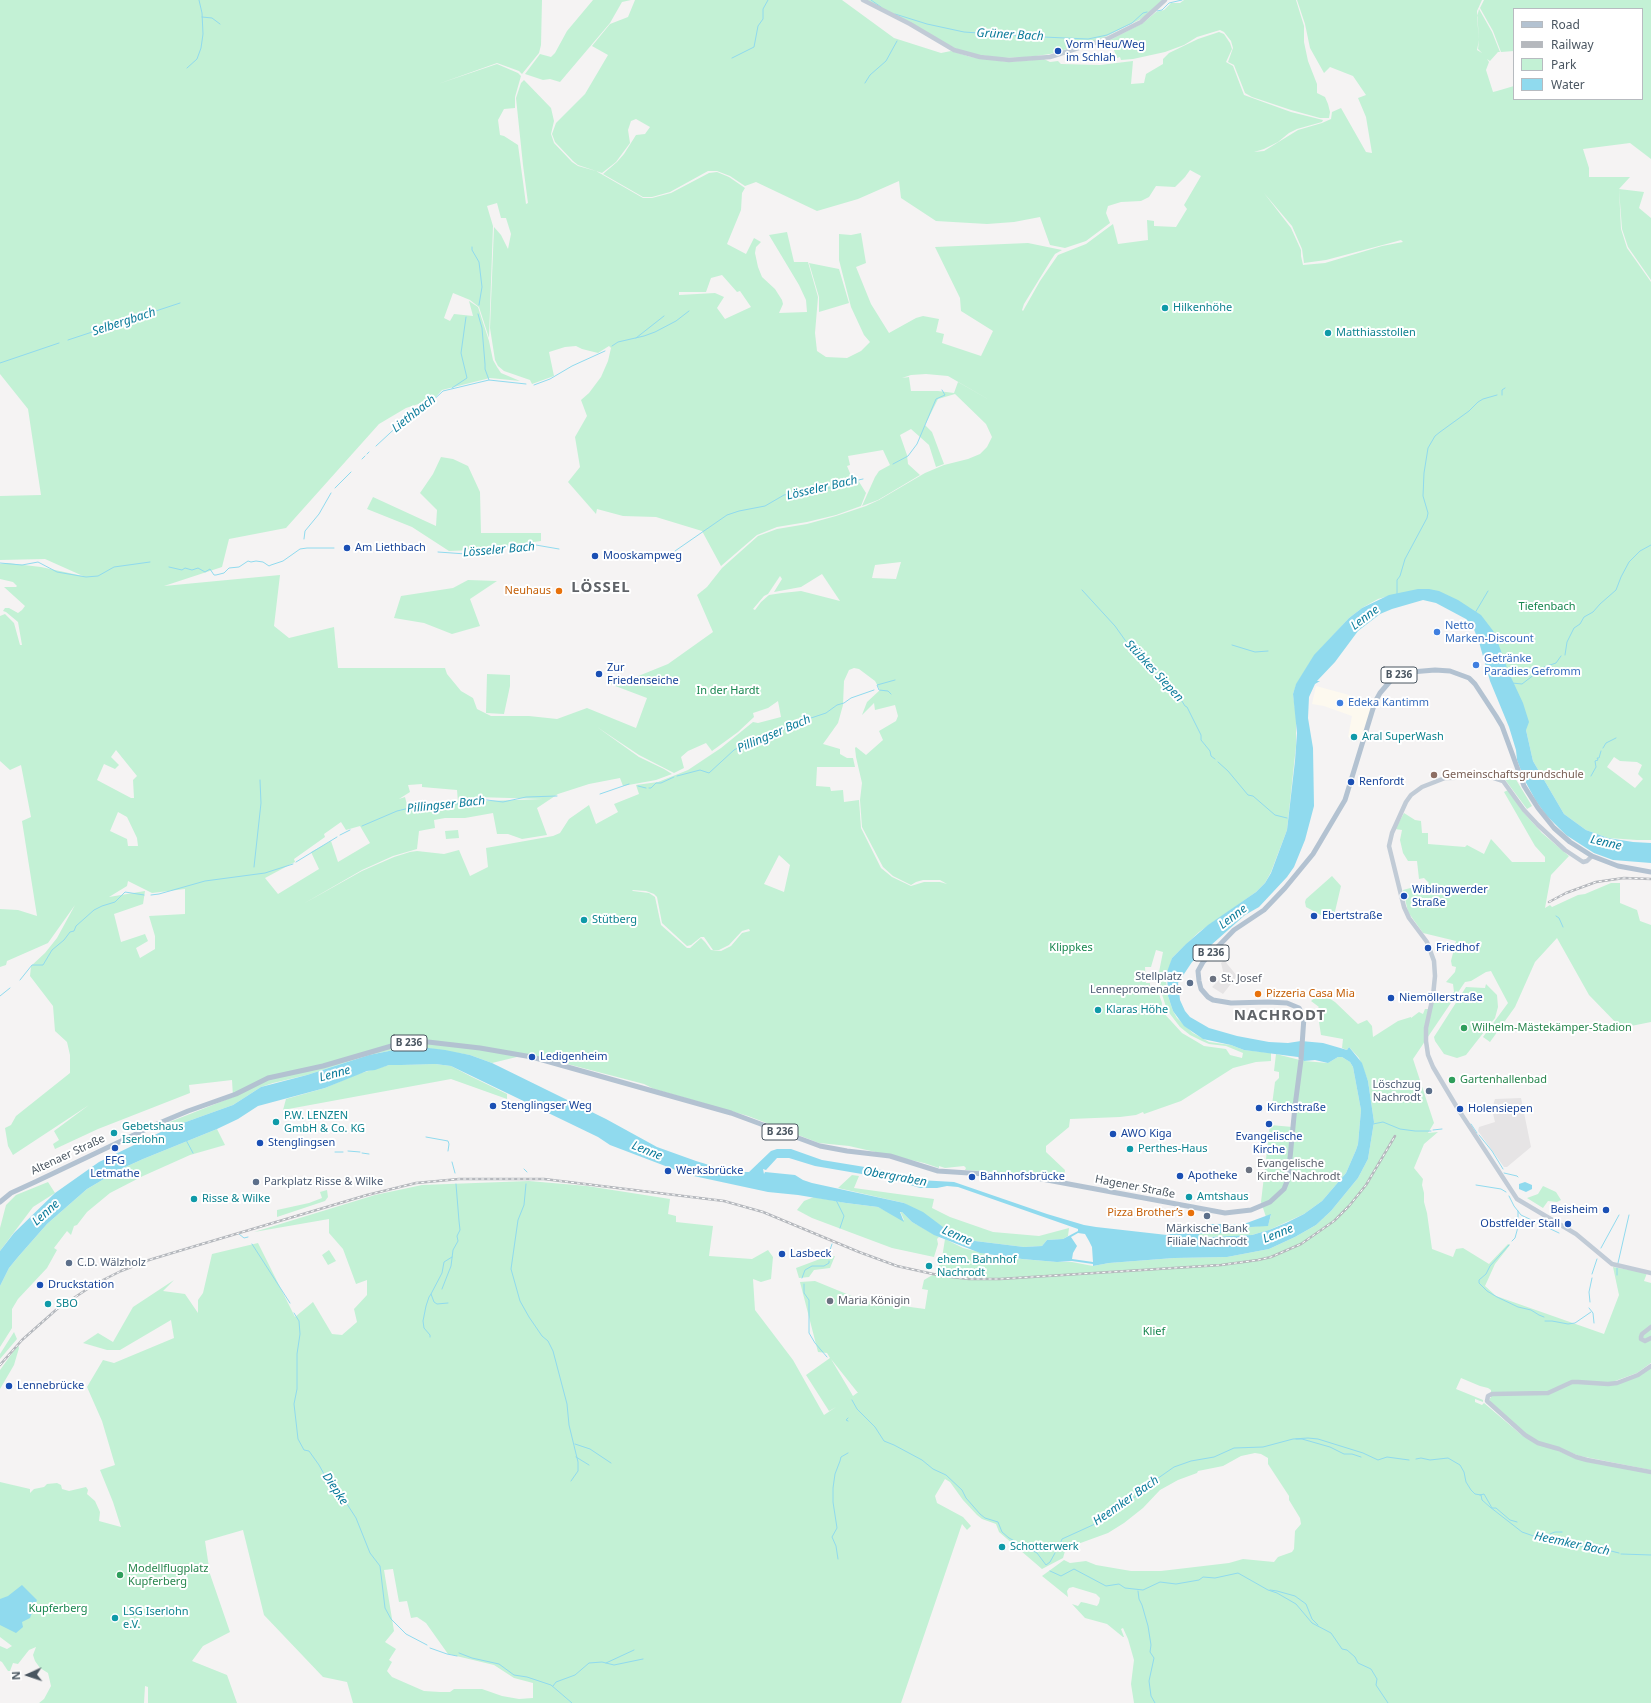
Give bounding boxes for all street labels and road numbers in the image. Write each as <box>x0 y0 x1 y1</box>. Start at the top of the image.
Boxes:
road number: B 236 <box>1381 667 1417 683</box>
road number: B 236 <box>1193 945 1229 961</box>
road number: B 236 <box>391 1035 427 1051</box>
road number: B 236 <box>762 1124 798 1140</box>
street label: Altenaer Straße <box>29 1132 107 1178</box>
street label: Hagener Straße <box>1094 1173 1176 1201</box>

